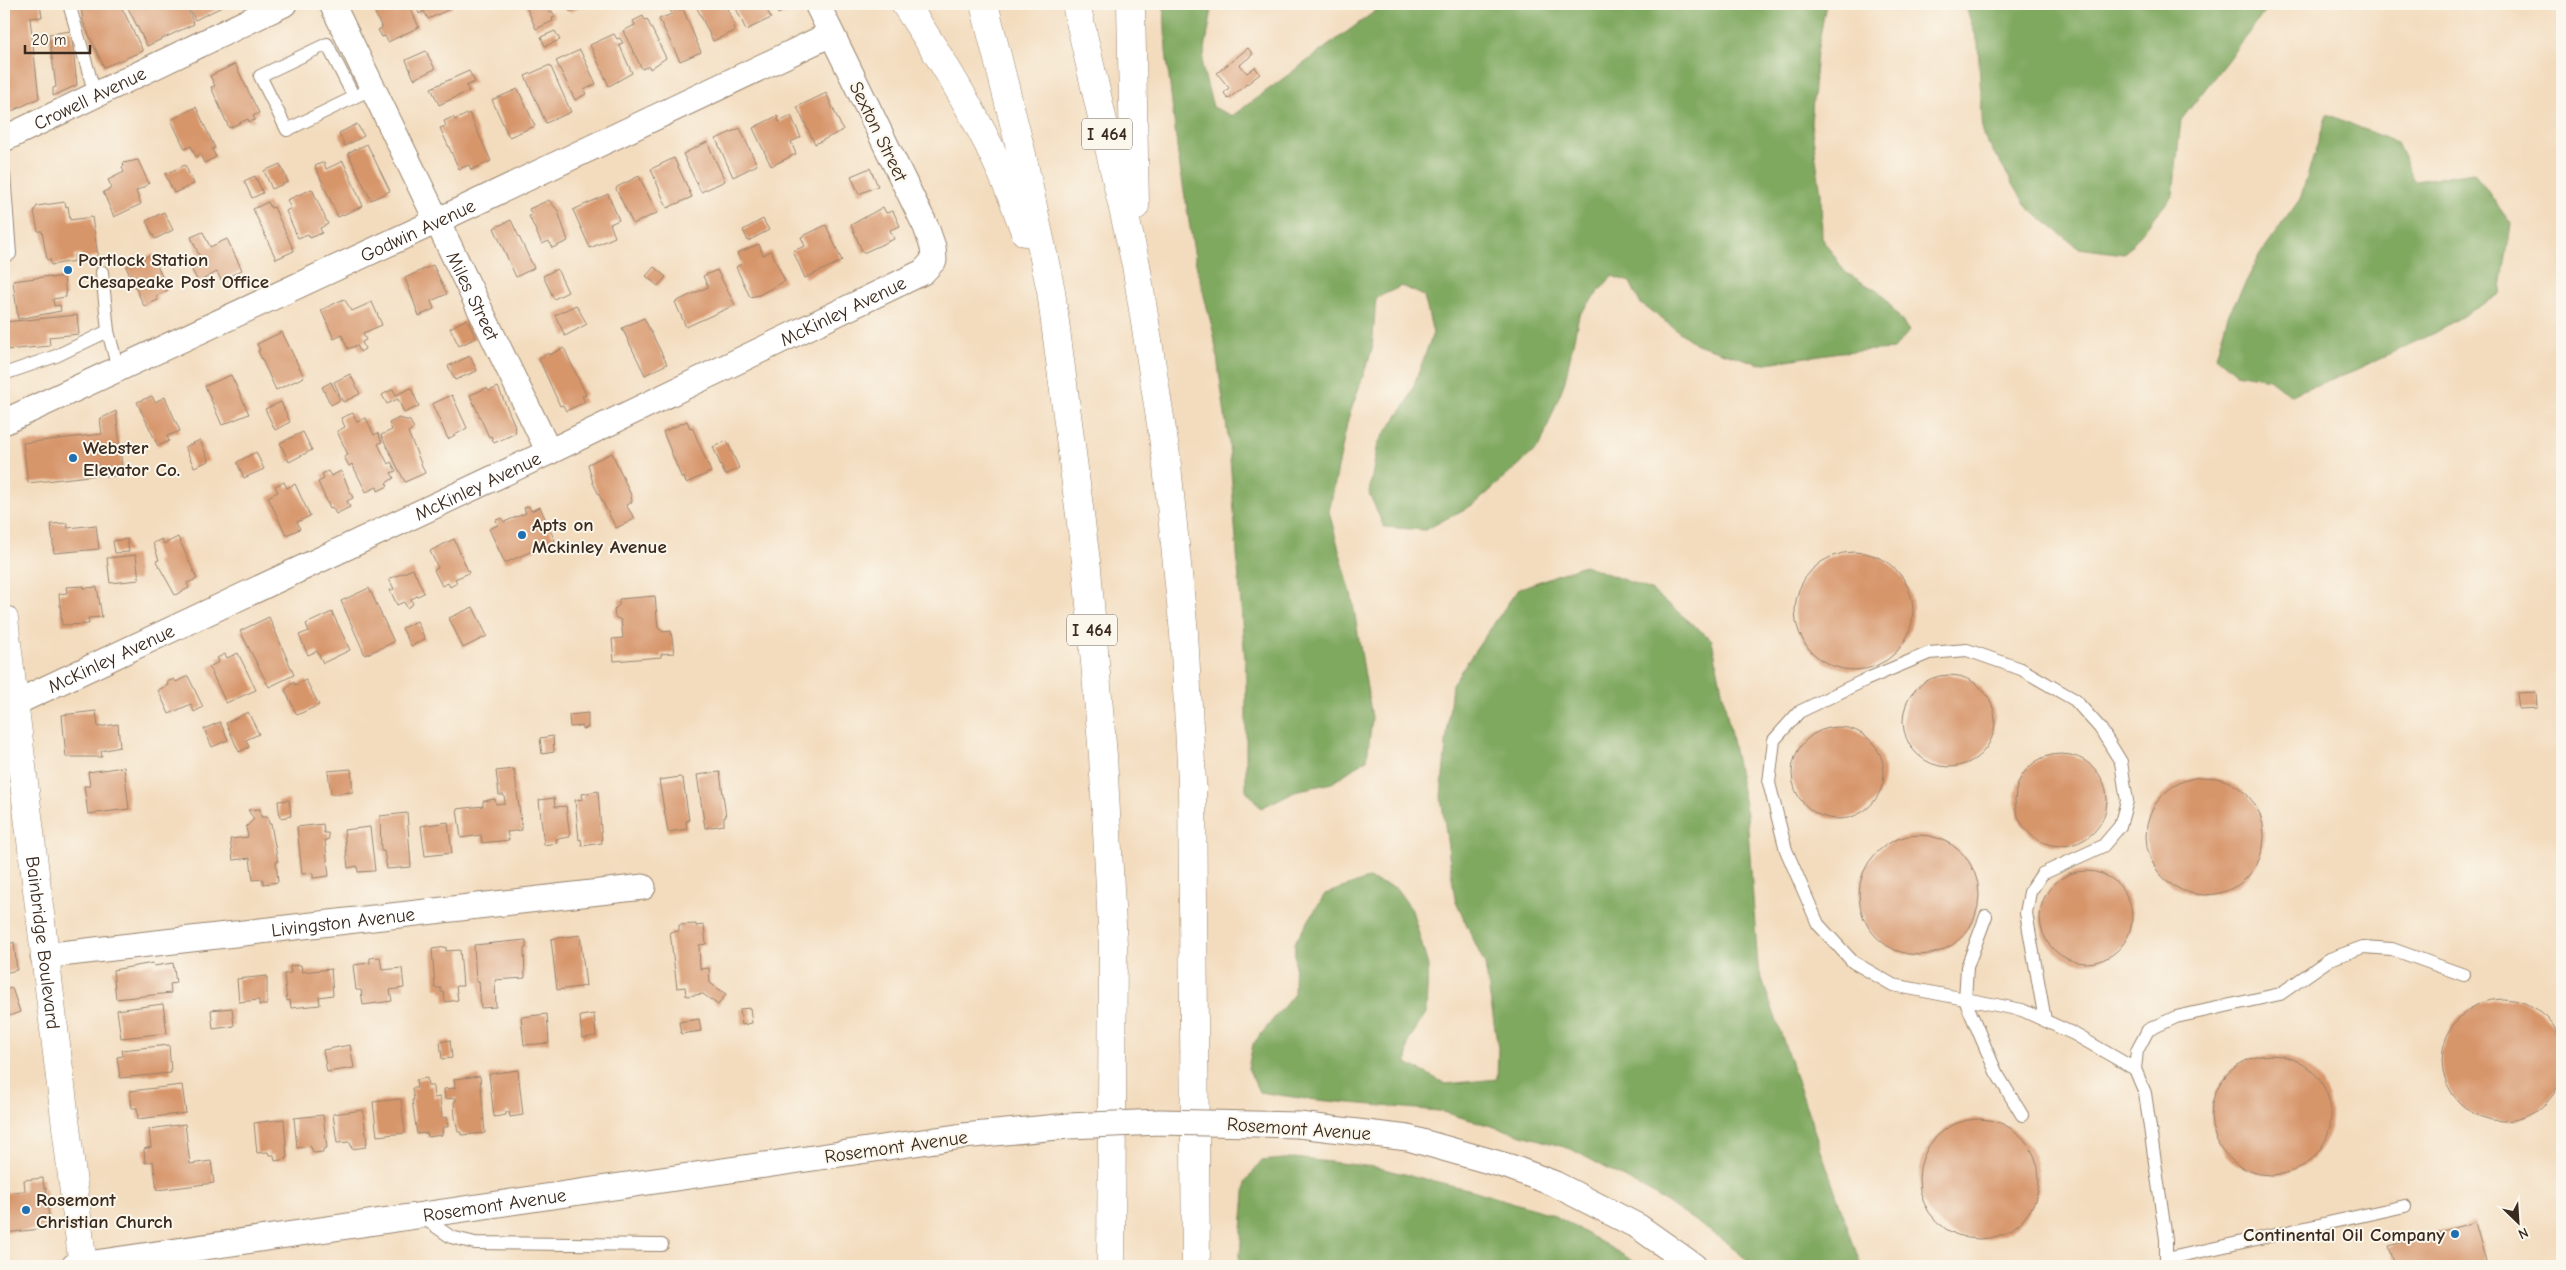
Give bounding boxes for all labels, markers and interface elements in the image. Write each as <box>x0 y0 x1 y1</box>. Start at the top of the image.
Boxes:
scale bar <box>25 22 90 54</box>
text: 20 m <box>32 31 66 49</box>
street label: Crowell Avenue <box>30 62 150 135</box>
street label: Sexton Street <box>844 78 912 185</box>
road number: I 464 <box>1082 118 1132 150</box>
street label: Godwin Avenue <box>357 194 479 267</box>
street label: Miles Street <box>442 248 503 344</box>
place label: Portlock Station Chesapeake Post Office <box>78 249 269 293</box>
marker: Portlock Station Chesapeake Post Office <box>62 264 74 276</box>
street label: McKinley Avenue <box>777 272 910 351</box>
place label: Webster Elevator Co. <box>83 437 180 481</box>
street label: McKinley Avenue <box>411 447 545 526</box>
marker: Webster Elevator Co. <box>67 452 79 464</box>
place label: Apts on Mckinley Avenue <box>532 514 667 558</box>
marker: Apts on Mckinley Avenue <box>516 529 528 541</box>
road number: I 464 <box>1067 614 1117 646</box>
street label: McKinley Avenue <box>45 620 178 698</box>
street label: Bainbridge Boulevard <box>21 855 64 1031</box>
street label: Livingston Avenue <box>270 903 416 942</box>
street label: Rosemont Avenue <box>1226 1113 1372 1145</box>
street label: Rosemont Avenue <box>823 1126 969 1168</box>
street label: Rosemont Avenue <box>422 1184 568 1227</box>
place label: Rosemont Christian Church <box>36 1189 173 1233</box>
north arrow <box>2494 1198 2544 1248</box>
marker: Rosemont Christian Church <box>20 1204 32 1216</box>
place label: Continental Oil Company <box>2243 1224 2445 1246</box>
text: N <box>2516 1224 2531 1243</box>
marker: Continental Oil Company <box>2449 1228 2461 1240</box>

